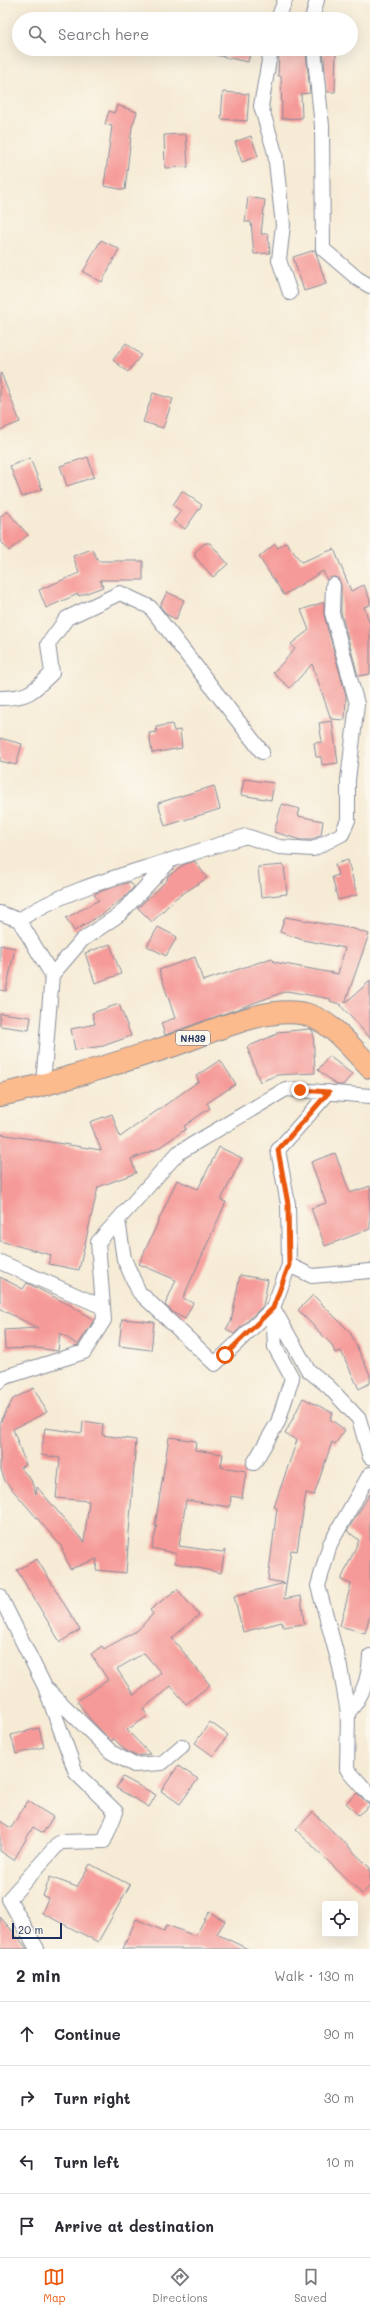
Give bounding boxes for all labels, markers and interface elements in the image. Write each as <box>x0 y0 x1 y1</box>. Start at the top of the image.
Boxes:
search box <box>12 12 358 56</box>
icon: search <box>26 23 48 45</box>
text: Search here <box>58 24 149 44</box>
road number: NH39 <box>176 1031 210 1045</box>
route end <box>291 1081 309 1099</box>
route start <box>216 1346 234 1364</box>
map controls <box>322 1901 358 1937</box>
button: locate <box>322 1901 358 1937</box>
scale bar <box>12 1921 62 1940</box>
text: 20 m <box>18 1922 43 1937</box>
text: 2 min <box>16 1964 61 1986</box>
text: Walk · 130 m <box>274 1967 354 1984</box>
icon: ahead <box>16 2023 38 2045</box>
text: Continue <box>54 2024 121 2044</box>
text: 90 m <box>324 2025 354 2042</box>
icon: right <box>16 2087 38 2109</box>
text: Turn right <box>54 2088 131 2108</box>
text: 30 m <box>324 2089 354 2106</box>
icon: left <box>16 2151 38 2173</box>
text: Turn left <box>54 2152 119 2172</box>
text: 10 m <box>326 2153 354 2170</box>
icon: arrive <box>16 2215 38 2237</box>
text: Arrive at destination <box>54 2216 214 2236</box>
tab: Map <box>43 2266 66 2305</box>
tab: Directions <box>152 2266 208 2305</box>
tab: Saved <box>294 2266 327 2305</box>

